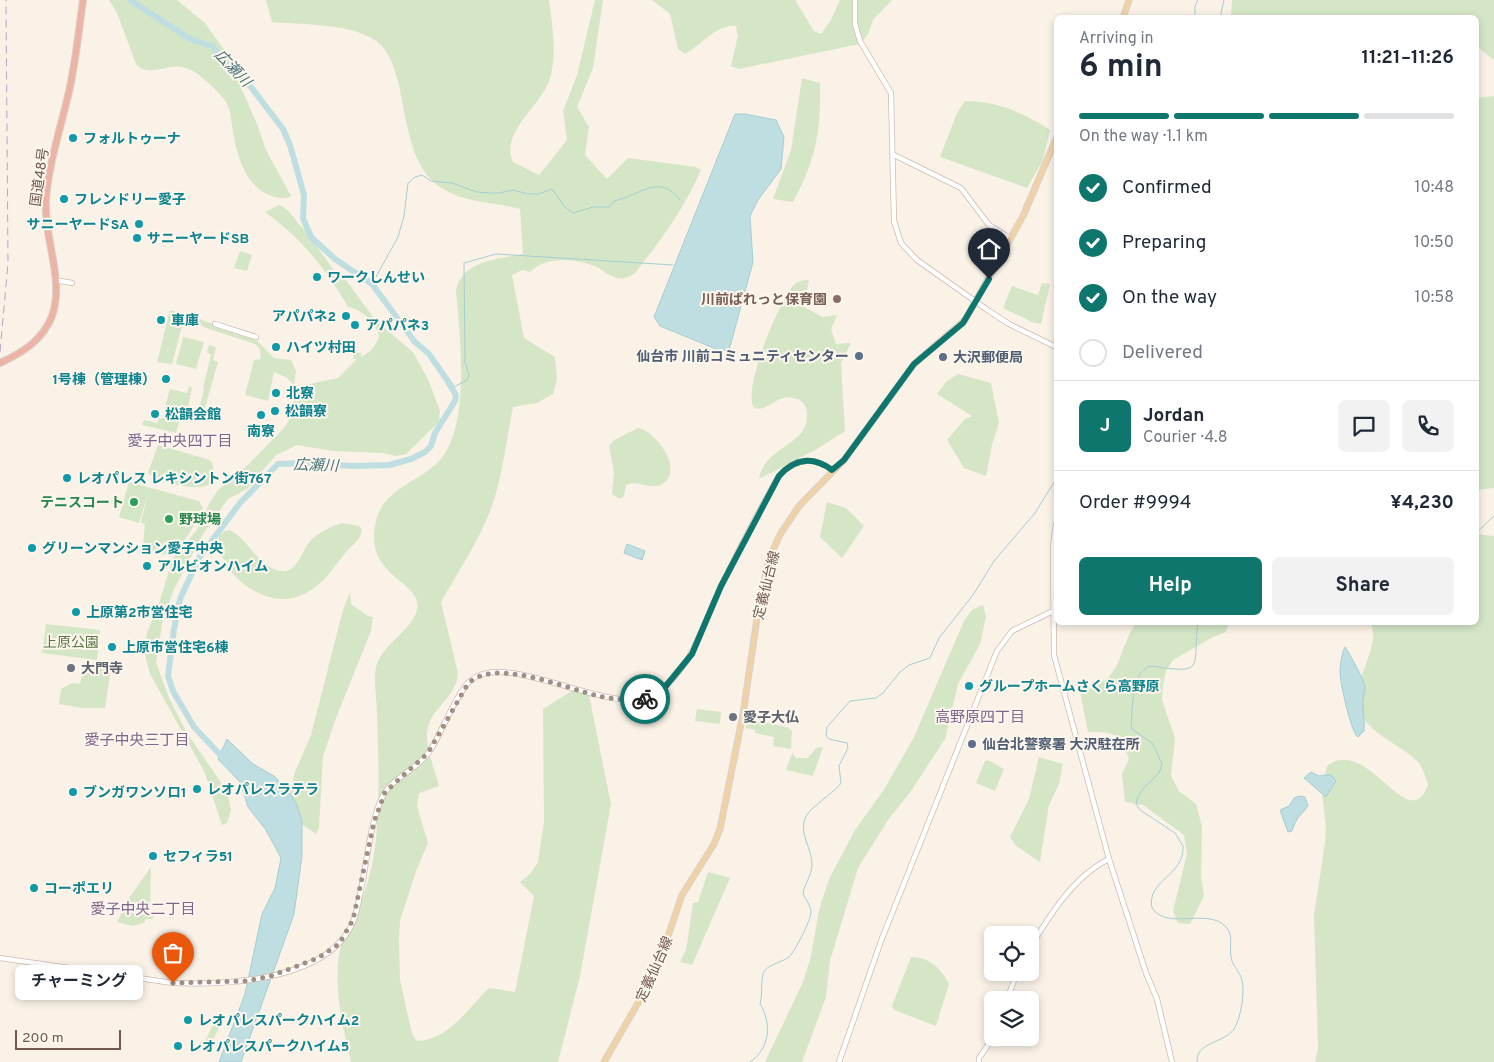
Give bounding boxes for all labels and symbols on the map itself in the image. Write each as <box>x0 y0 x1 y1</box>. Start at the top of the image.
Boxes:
water label: 広瀬川 <box>209 46 256 93</box>
place label: フォルトゥーナ <box>83 131 181 148</box>
marker: フォルトゥーナ <box>67 132 79 144</box>
street label: 国道48号 <box>28 147 53 208</box>
place label: フレンドリー愛子 <box>74 192 186 209</box>
marker: フレンドリー愛子 <box>58 193 70 205</box>
place label: サニーヤードSA <box>27 217 129 234</box>
marker: サニーヤードSA <box>133 218 145 230</box>
pin <box>968 228 1010 279</box>
place label: サニーヤードSB <box>147 231 249 248</box>
marker: サニーヤードSB <box>131 232 143 244</box>
place label: ワークしんせい <box>327 270 425 287</box>
marker: ワークしんせい <box>311 271 323 283</box>
place label: 川前ぱれっと保育園 <box>701 291 827 309</box>
marker: 川前ぱれっと保育園 <box>831 293 843 305</box>
place label: アパパネ2 <box>272 309 336 326</box>
marker: アパパネ2 <box>340 310 352 322</box>
place label: 車庫 <box>171 313 199 330</box>
marker: 車庫 <box>155 314 167 326</box>
place label: アパパネ3 <box>365 318 429 335</box>
marker: アパパネ3 <box>349 319 361 331</box>
place label: ハイツ村田 <box>286 339 356 357</box>
marker: ハイツ村田 <box>270 341 282 353</box>
place label: 仙台市 川前コミュニティセンター <box>636 348 849 366</box>
marker: 仙台市 川前コミュニティセンター <box>853 350 865 362</box>
place label: 大沢郵便局 <box>953 350 1023 367</box>
marker: 大沢郵便局 <box>937 351 949 363</box>
place label: 1号棟（管理棟） <box>52 371 156 389</box>
marker: 1号棟（管理棟） <box>160 373 172 385</box>
place label: 北寮 <box>286 386 314 403</box>
marker: 北寮 <box>270 387 282 399</box>
place label: 松韻寮 <box>285 404 327 421</box>
marker: 松韻寮 <box>269 405 281 417</box>
place label: 松韻会館 <box>165 407 221 424</box>
marker: 松韻会館 <box>149 408 161 420</box>
marker: 南寮 <box>255 409 267 421</box>
place label: 南寮 <box>247 424 275 441</box>
district label: 愛子中央四丁目 <box>127 433 233 452</box>
water label: 広瀬川 <box>293 456 341 477</box>
place label: レオパレス レキシントン街767 <box>77 471 271 488</box>
marker: レオパレス レキシントン街767 <box>61 472 73 484</box>
place label: テニスコート <box>40 495 124 512</box>
marker: テニスコート <box>128 496 140 508</box>
place label: 野球場 <box>179 512 221 529</box>
marker: 野球場 <box>163 513 175 525</box>
place label: グリーンマンション愛子中央 <box>42 540 223 558</box>
marker: グリーンマンション愛子中央 <box>26 542 38 554</box>
street label: 定義仙台線 <box>750 549 784 621</box>
place label: アルビオンハイム <box>157 559 268 576</box>
marker: アルビオンハイム <box>141 560 153 572</box>
place label: 上原第2市営住宅 <box>86 604 193 622</box>
marker: 上原第2市営住宅 <box>70 606 82 618</box>
park label: 上原公園 <box>43 635 99 652</box>
place label: 上原市営住宅6棟 <box>122 639 229 657</box>
marker: 上原市営住宅6棟 <box>106 641 118 653</box>
place label: 大門寺 <box>81 661 123 678</box>
marker: 大門寺 <box>65 662 77 674</box>
courier <box>620 674 670 724</box>
place label: グループホームさくら高野原 <box>979 678 1160 696</box>
marker: グループホームさくら高野原 <box>963 680 975 692</box>
place label: 愛子大仏 <box>743 709 799 727</box>
district label: 高野原四丁目 <box>935 709 1025 728</box>
marker: 愛子大仏 <box>727 711 739 723</box>
district label: 愛子中央三丁目 <box>84 732 190 751</box>
place label: 仙台北警察署 大沢駐在所 <box>982 737 1140 754</box>
marker: 仙台北警察署 大沢駐在所 <box>966 738 978 750</box>
place label: レオパレスラテラ <box>207 782 319 799</box>
marker: レオパレスラテラ <box>191 783 203 795</box>
place label: ブンガワンソロ1 <box>83 784 187 802</box>
marker: ブンガワンソロ1 <box>67 786 79 798</box>
place label: セフィラ51 <box>163 849 233 866</box>
marker: セフィラ51 <box>147 850 159 862</box>
place label: コーポエリ <box>44 881 114 898</box>
marker: コーポエリ <box>28 882 40 894</box>
district label: 愛子中央二丁目 <box>90 901 196 920</box>
pin <box>152 932 194 983</box>
street label: 定義仙台線 <box>632 934 677 1005</box>
callout: チャーミング <box>16 966 143 1000</box>
place label: レオパレスパークハイム2 <box>198 1013 359 1030</box>
marker: レオパレスパークハイム2 <box>182 1014 194 1026</box>
scale bar <box>15 1027 121 1050</box>
place label: レオパレスパークハイム5 <box>188 1039 349 1056</box>
marker: レオパレスパークハイム5 <box>172 1040 184 1052</box>

